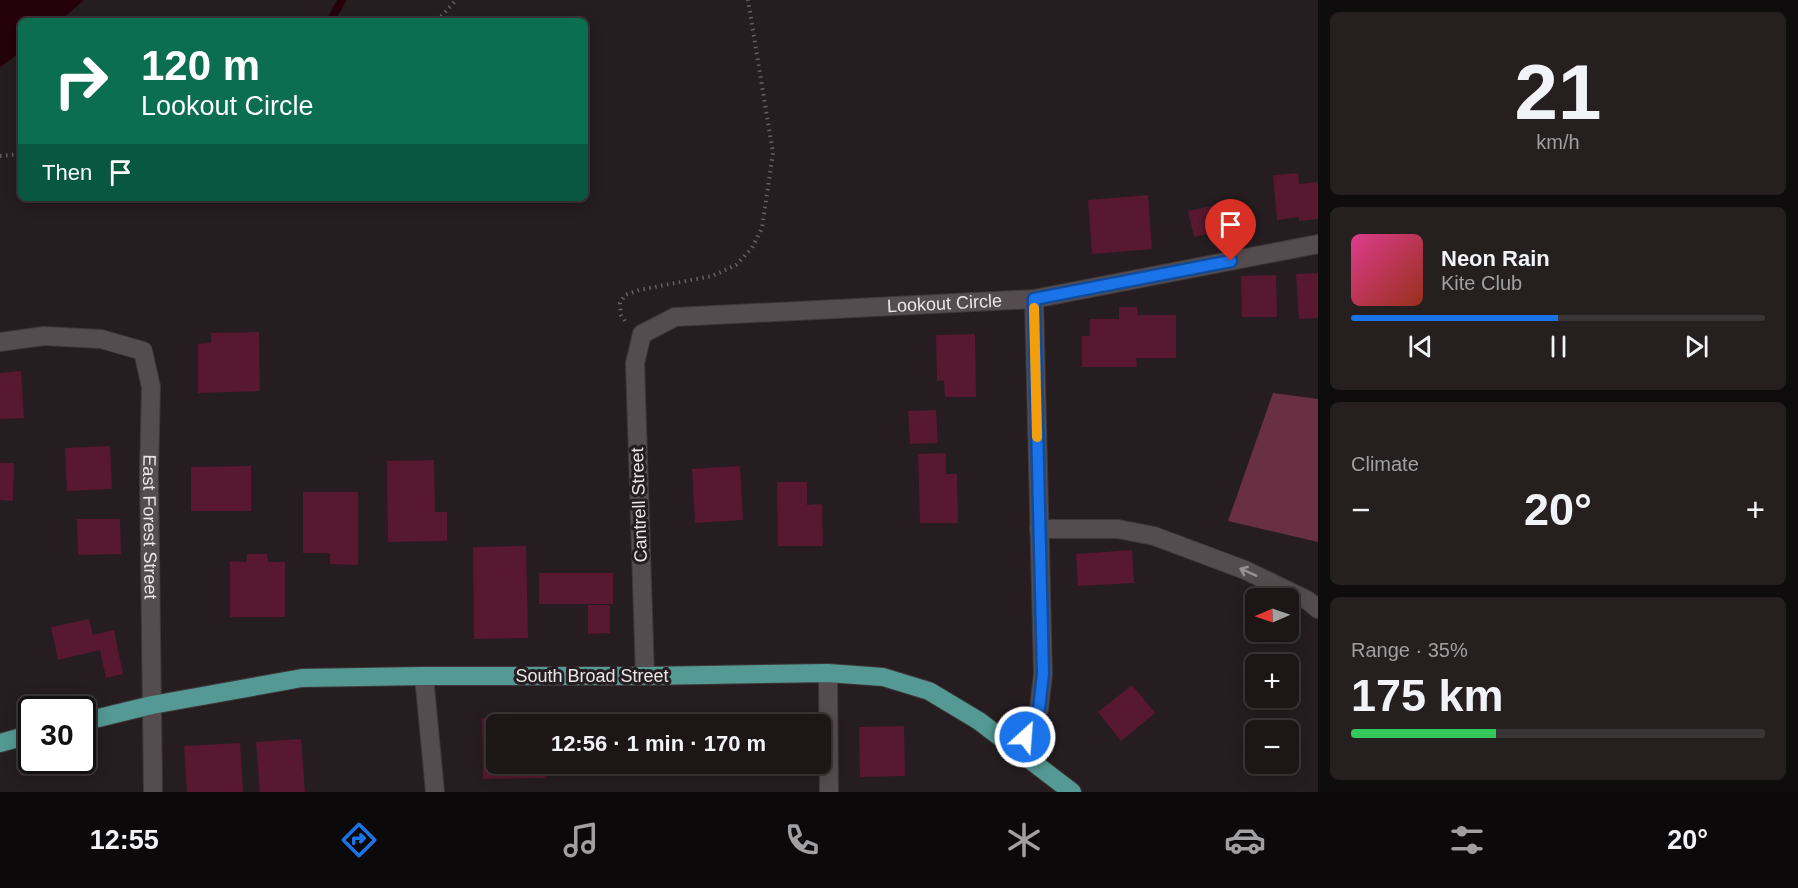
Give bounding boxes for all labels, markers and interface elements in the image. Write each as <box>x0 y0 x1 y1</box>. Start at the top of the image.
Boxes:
icon: right <box>42 42 120 120</box>
text: 120 m <box>141 42 260 89</box>
text: 21 <box>1515 48 1601 136</box>
text: Lookout Circle <box>141 91 314 121</box>
text: km/h <box>1536 131 1580 153</box>
icon: arrive <box>104 156 137 189</box>
text: Then <box>42 160 92 185</box>
pin <box>1205 199 1256 261</box>
icon: arrive <box>1214 208 1247 241</box>
text: Neon Rain <box>1441 246 1550 271</box>
text: Kite Club <box>1441 272 1522 294</box>
street label: Lookout Circle <box>887 291 1003 316</box>
icon: previous <box>1404 330 1437 363</box>
icon: pause <box>1542 330 1575 363</box>
icon: next <box>1680 330 1713 363</box>
street label: Cantrell Street <box>627 447 651 563</box>
text: Climate <box>1351 453 1419 475</box>
street label: East Forest Street <box>139 454 161 600</box>
text: 20° <box>1524 484 1592 535</box>
text: − <box>1351 491 1370 528</box>
text: + <box>1746 491 1765 528</box>
one-way arrow <box>1239 566 1257 577</box>
north arrow <box>1245 588 1299 642</box>
map controls <box>1245 588 1299 774</box>
text: Range · 35% <box>1351 639 1468 661</box>
button: + <box>1245 654 1299 708</box>
street label: South Broad Street <box>515 666 669 686</box>
text: 175 km <box>1351 670 1504 721</box>
speed limit sign: 30 <box>18 696 96 774</box>
position arrow <box>993 705 1057 769</box>
button: − <box>1245 720 1299 774</box>
text: 12:56 · 1 min · 170 m <box>551 731 766 756</box>
icon: directions <box>338 819 380 861</box>
icon: music <box>560 819 602 861</box>
icon: phone <box>781 819 823 861</box>
icon: climate <box>1003 819 1045 861</box>
icon: car <box>1224 819 1266 861</box>
icon: filters <box>1446 819 1488 861</box>
text: 12:55 <box>90 825 159 855</box>
text: 20° <box>1667 825 1708 855</box>

